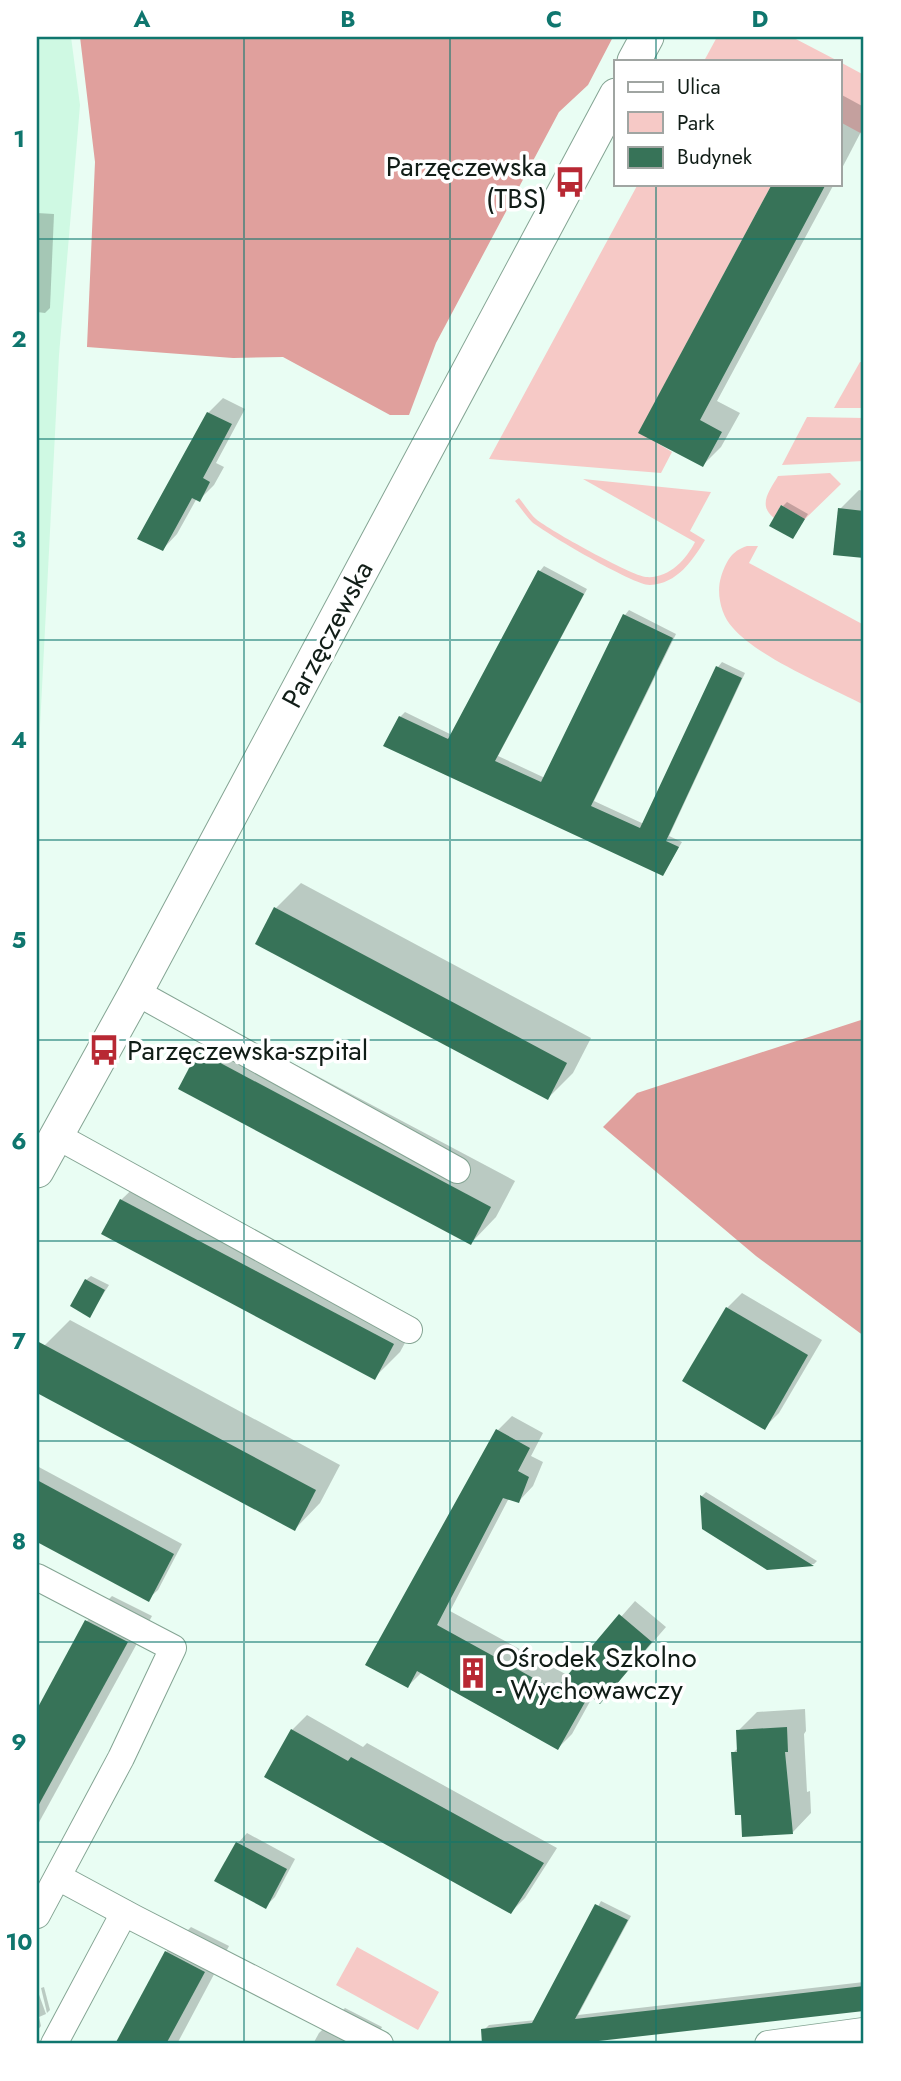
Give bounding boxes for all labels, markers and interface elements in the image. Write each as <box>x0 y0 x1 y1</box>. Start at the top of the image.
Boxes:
text: A <box>133 2 151 36</box>
text: B <box>340 2 356 36</box>
text: C <box>546 2 562 36</box>
text: D <box>752 2 769 36</box>
legend <box>614 60 842 186</box>
text: Ulica <box>677 72 721 102</box>
text: Park <box>677 108 715 138</box>
text: 1 <box>13 122 25 156</box>
text: Budynek <box>677 142 753 172</box>
place label: Parzęczewska (TBS) <box>386 146 547 219</box>
bus stop icon: Parzęczewska (TBS) <box>553 165 587 199</box>
text: 2 <box>11 322 27 356</box>
text: 3 <box>12 522 26 556</box>
street label: Parzęczewska <box>271 553 383 715</box>
text: 4 <box>11 723 27 757</box>
text: 5 <box>12 923 26 957</box>
place label: Parzęczewska-szpital <box>127 1030 368 1071</box>
bus stop icon: Parzęczewska-szpital <box>87 1033 121 1067</box>
text: 6 <box>11 1124 27 1158</box>
text: 7 <box>12 1324 26 1358</box>
text: 8 <box>12 1524 26 1558</box>
place label: Ośrodek Szkolno - Wychowawczy <box>496 1637 697 1710</box>
building icon: Ośrodek Szkolno - Wychowawczy <box>456 1656 490 1690</box>
text: 9 <box>11 1725 27 1759</box>
text: 10 <box>6 1925 32 1959</box>

